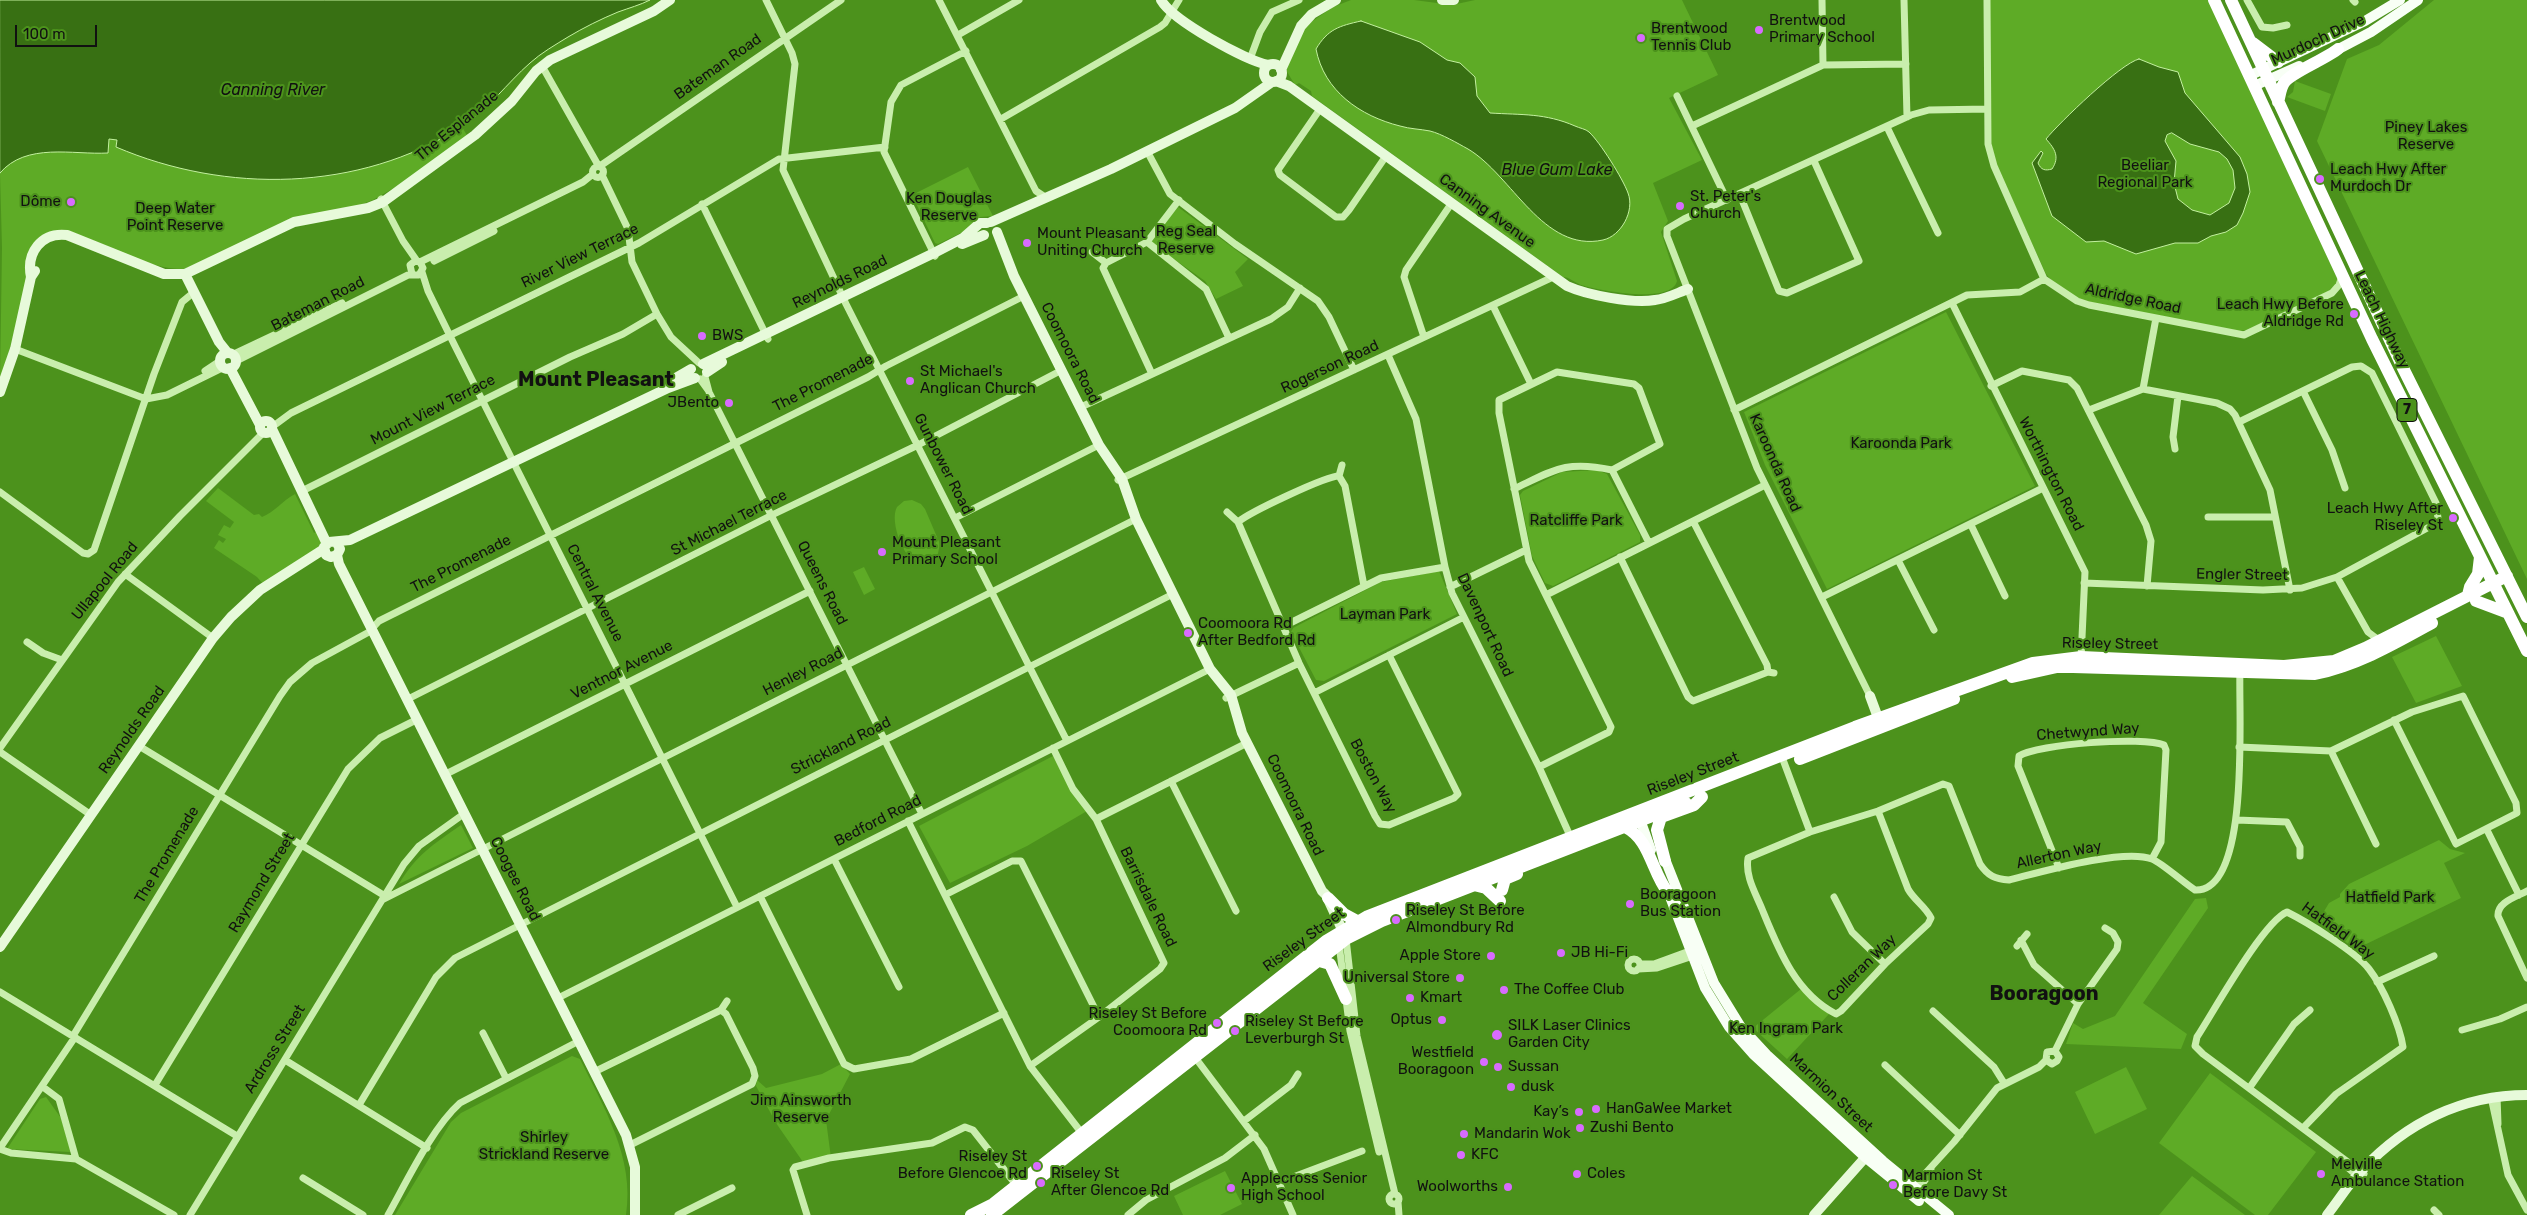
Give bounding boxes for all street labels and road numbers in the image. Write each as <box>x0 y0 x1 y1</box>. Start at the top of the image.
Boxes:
street label: Murdoch Drive <box>2268 10 2368 70</box>
street label: Bateman Road <box>671 30 765 104</box>
street label: The Esplanade <box>412 87 502 165</box>
street label: Canning Avenue <box>1435 170 1539 252</box>
street label: River View Terrace <box>518 220 642 292</box>
street label: Reynolds Road <box>790 251 890 313</box>
street label: Leach Highway <box>2351 268 2413 372</box>
street label: Bateman Road <box>268 273 368 335</box>
street label: Aldridge Road <box>2083 280 2183 318</box>
street label: Coomoora Road <box>1037 300 1103 406</box>
street label: Rogerson Road <box>1278 336 1382 398</box>
street label: The Promenade <box>770 350 876 416</box>
street label: Mount View Terrace <box>368 371 498 449</box>
road number: 7 <box>2397 398 2417 422</box>
street label: Gunbower Road <box>910 411 976 517</box>
street label: Karoonda Road <box>1745 411 1805 515</box>
street label: Worthington Road <box>2014 414 2088 534</box>
street label: St Michael Terrace <box>668 486 790 560</box>
street label: The Promenade <box>408 531 514 597</box>
street label: Ullapool Road <box>68 538 142 624</box>
street label: Queens Road <box>793 538 851 628</box>
street label: Central Avenue <box>563 541 627 645</box>
street label: Engler Street <box>2196 565 2288 585</box>
street label: Davenport Road <box>1453 570 1517 680</box>
street label: Riseley Street <box>2062 634 2158 654</box>
street label: Ventnor Avenue <box>568 637 676 703</box>
street label: Henley Road <box>760 644 846 700</box>
street label: Reynolds Road <box>95 683 169 777</box>
street label: Strickland Road <box>788 713 894 779</box>
street label: Chetwynd Way <box>2036 719 2140 745</box>
street label: Boston Way <box>1346 736 1400 816</box>
street label: Riseley Street <box>1645 748 1741 800</box>
street label: Coomoora Road <box>1263 751 1327 859</box>
street label: Bedford Road <box>831 791 925 851</box>
street label: The Promenade <box>131 803 203 907</box>
street label: Raymond Street <box>225 830 299 936</box>
street label: Coogee Road <box>486 834 544 924</box>
street label: Allerton Way <box>2015 837 2103 873</box>
street label: Barrisdale Road <box>1116 844 1180 950</box>
street label: Hatfield Way <box>2298 899 2378 963</box>
street label: Riseley Street <box>1260 904 1348 976</box>
street label: Colleran Way <box>1824 931 1900 1005</box>
street label: Ardross Street <box>241 1001 309 1097</box>
street label: Marmion Street <box>1786 1050 1876 1136</box>

